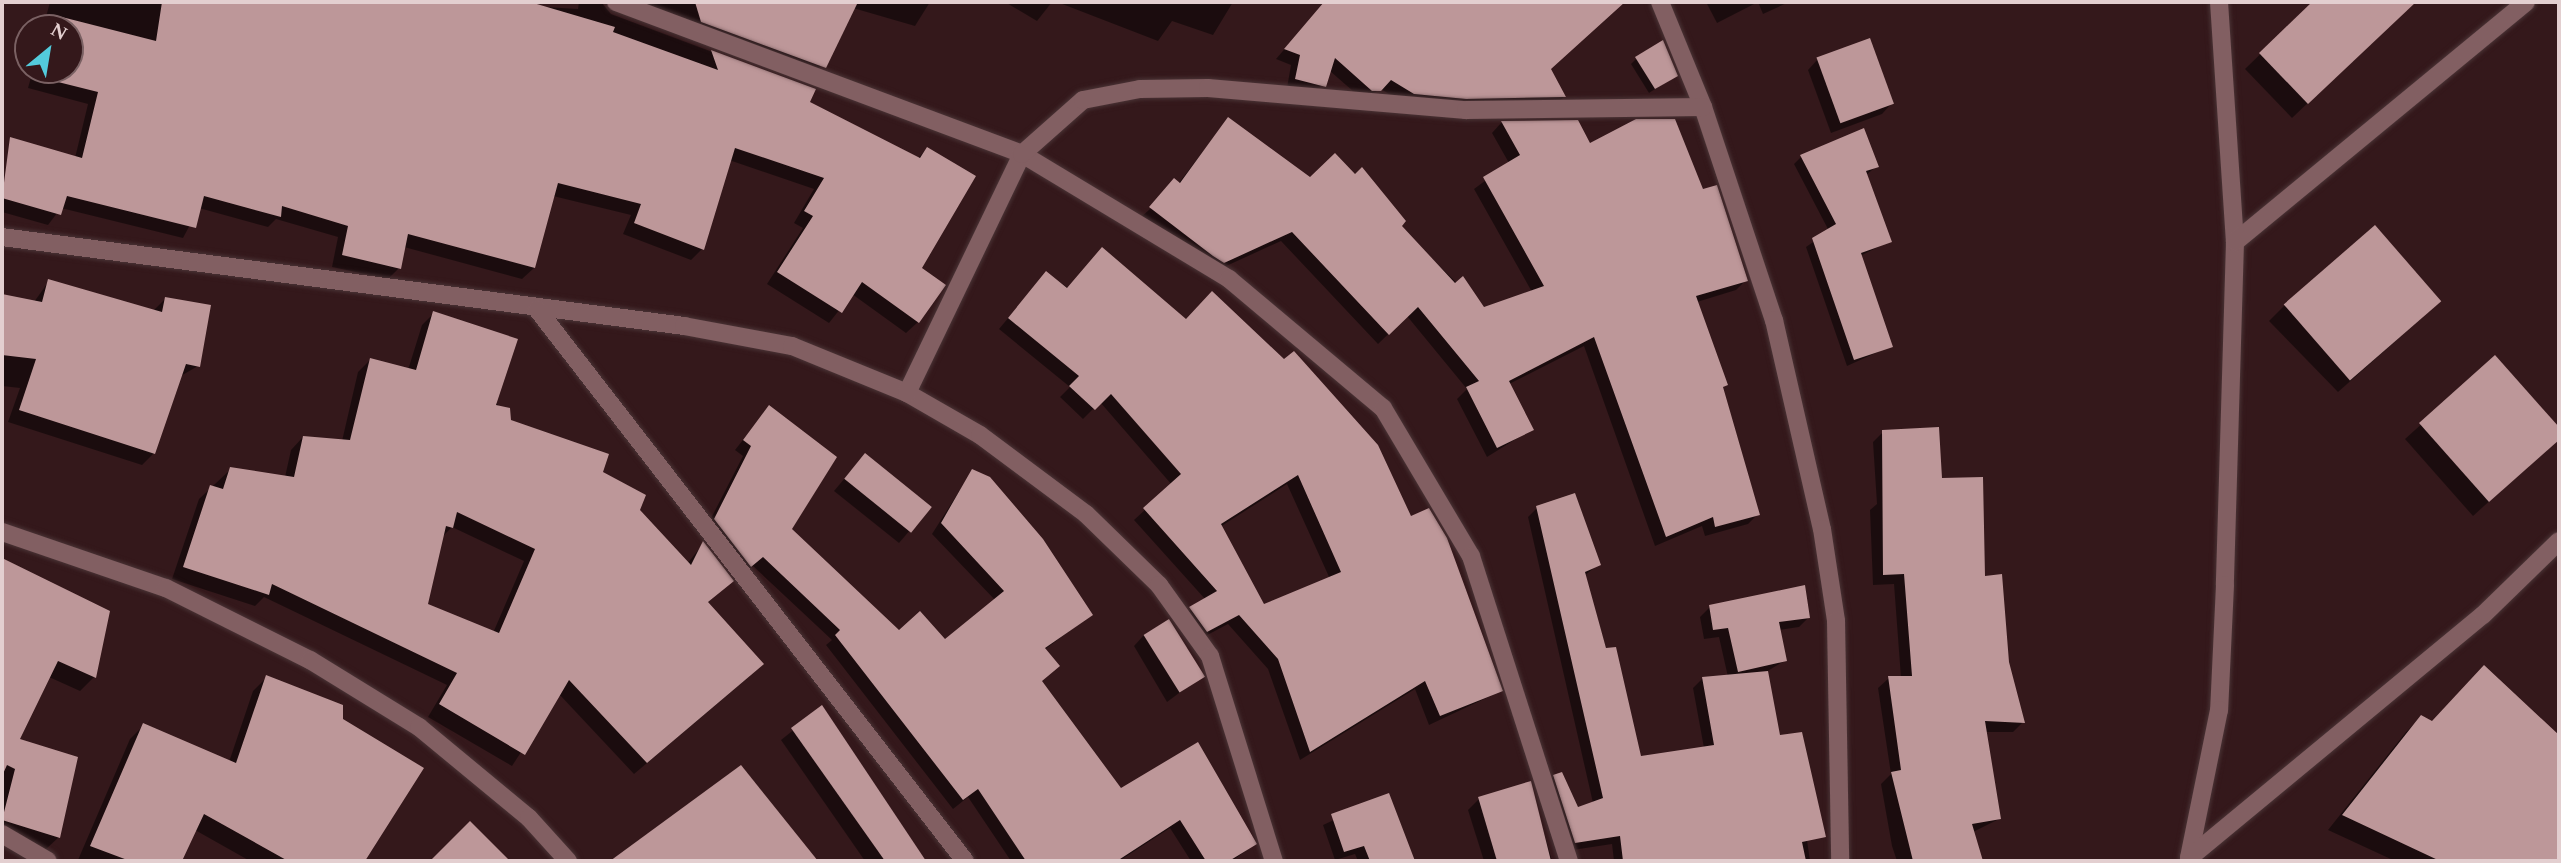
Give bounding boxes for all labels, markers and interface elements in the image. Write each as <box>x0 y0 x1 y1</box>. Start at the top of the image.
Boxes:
north arrow <box>14 14 84 84</box>
text: N <box>45 16 73 49</box>

